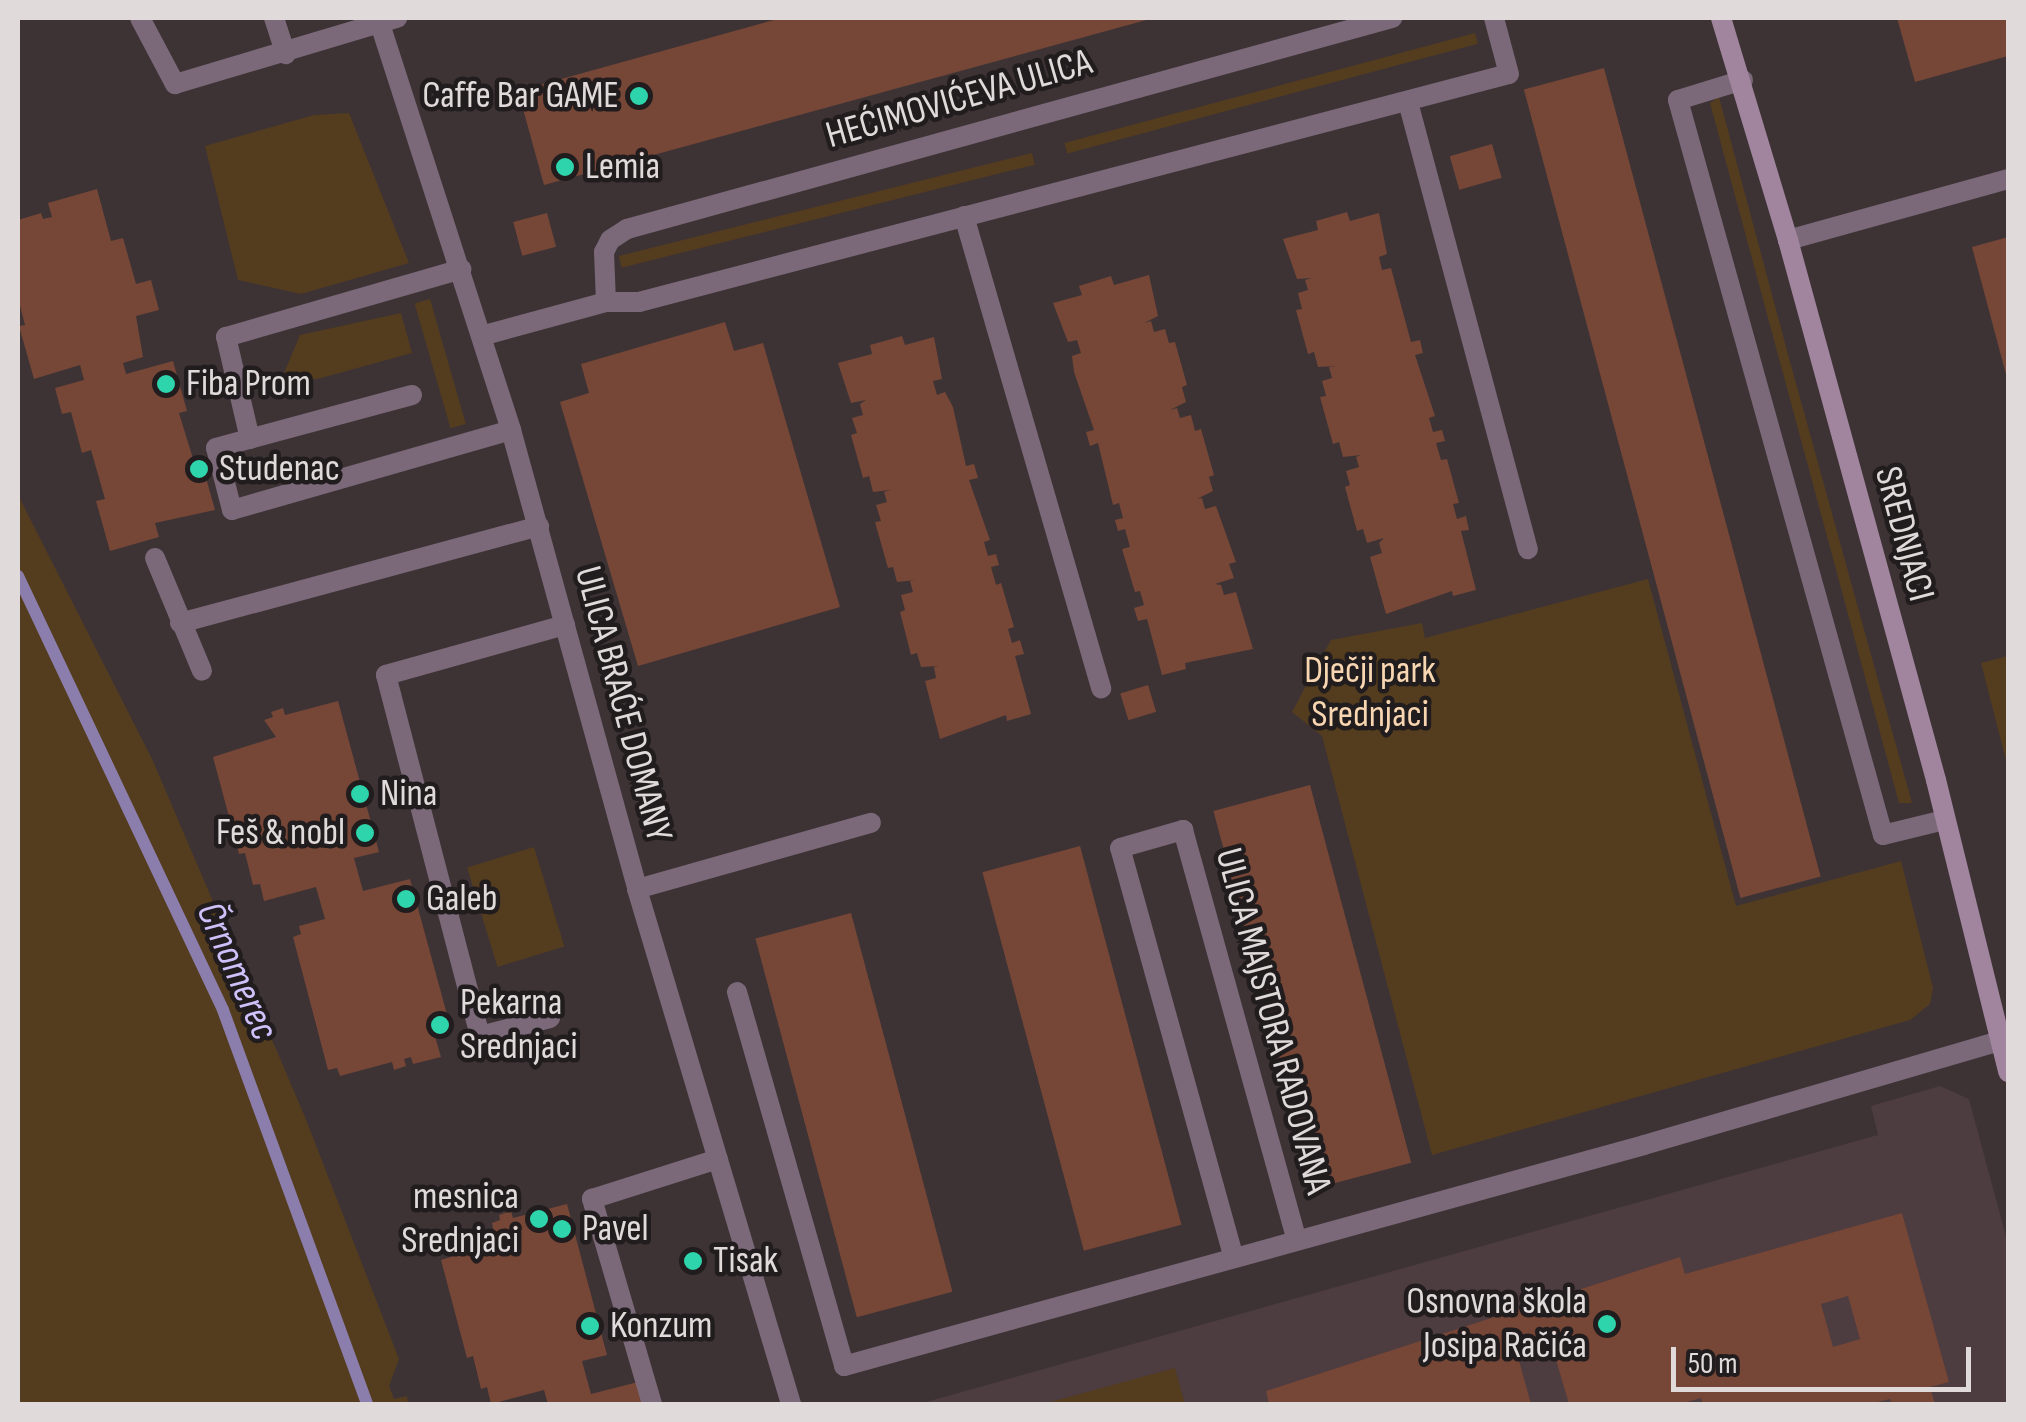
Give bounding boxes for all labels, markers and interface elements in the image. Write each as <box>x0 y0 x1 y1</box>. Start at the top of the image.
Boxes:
street label: HEĆIMOVIĆEVA ULICA <box>821 39 1097 159</box>
place label: Caffe Bar GAME <box>422 73 619 119</box>
marker: Caffe Bar GAME <box>628 85 650 107</box>
place label: Lemia <box>585 144 660 190</box>
marker: Lemia <box>554 156 576 178</box>
place label: Fiba Prom <box>186 361 311 407</box>
marker: Fiba Prom <box>155 373 177 395</box>
place label: Studenac <box>219 446 340 492</box>
marker: Studenac <box>188 458 210 480</box>
street label: SREDNJACI <box>1864 462 1944 606</box>
street label: ULICA BRAĆE DOMANY <box>564 561 682 847</box>
park label: Dječji park Srednjaci <box>1304 648 1436 738</box>
place label: Nina <box>380 771 437 817</box>
marker: Nina <box>349 783 371 805</box>
place label: Feš & nobl <box>216 810 345 856</box>
marker: Feš & nobl <box>354 822 376 844</box>
street label: ULICA MAJSTORA RADOVANA <box>1205 843 1341 1199</box>
place label: Galeb <box>426 876 498 922</box>
marker: Galeb <box>395 888 417 910</box>
water label: Črnomerec <box>185 895 289 1047</box>
place label: Pekarna Srednjaci <box>460 980 578 1070</box>
marker: Pekarna Srednjaci <box>429 1014 451 1036</box>
place label: mesnica Srednjaci <box>401 1174 519 1264</box>
place label: Pavel <box>582 1206 649 1252</box>
marker: mesnica Srednjaci <box>528 1208 550 1230</box>
marker: Pavel <box>551 1218 573 1240</box>
place label: Tisak <box>713 1238 778 1284</box>
marker: Tisak <box>682 1250 704 1272</box>
place label: Osnovna škola Josipa Račića <box>1406 1279 1587 1368</box>
place label: Konzum <box>610 1303 712 1349</box>
marker: Osnovna škola Josipa Račića <box>1596 1313 1618 1335</box>
marker: Konzum <box>579 1315 601 1337</box>
scale bar <box>1676 1327 1976 1389</box>
text: 50 m <box>1688 1346 1737 1382</box>

